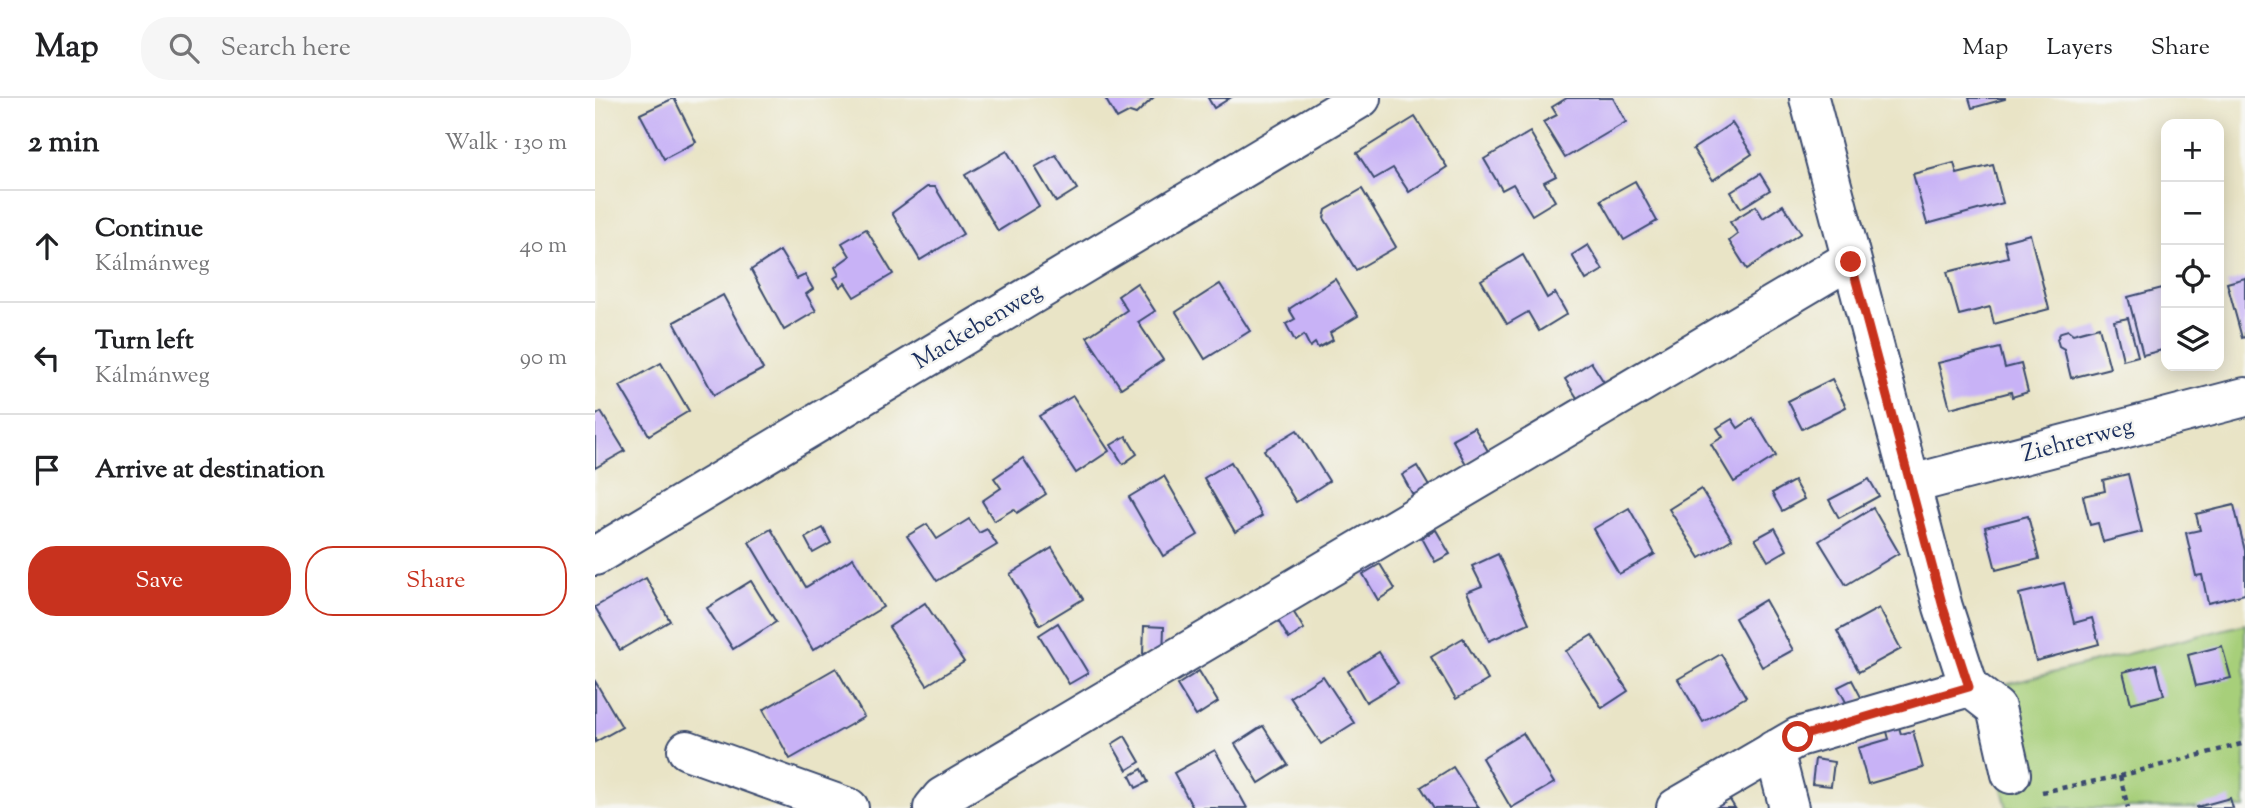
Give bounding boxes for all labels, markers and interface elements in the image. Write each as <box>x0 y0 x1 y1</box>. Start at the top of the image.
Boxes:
search box <box>141 17 631 80</box>
text: Map <box>35 24 99 72</box>
icon: search <box>165 29 203 67</box>
text: Search here <box>221 30 351 67</box>
text: Map <box>1962 31 2008 65</box>
text: Layers <box>2046 31 2113 65</box>
text: Share <box>2151 31 2210 65</box>
map controls <box>2161 119 2224 371</box>
button: + <box>2161 119 2224 182</box>
text: 2 min <box>28 122 100 165</box>
text: Walk · 130 m <box>444 127 567 160</box>
button: − <box>2161 182 2224 245</box>
text: Continue <box>95 211 203 248</box>
icon: ahead <box>28 227 66 265</box>
text: 40 m <box>520 230 567 263</box>
button: locate <box>2161 245 2224 308</box>
route end <box>1835 246 1866 277</box>
text: Kálmánweg <box>95 248 210 281</box>
street label: Mackebenweg <box>907 275 1049 379</box>
button: layers <box>2161 308 2224 371</box>
text: Turn left <box>95 323 194 360</box>
icon: left <box>28 339 66 377</box>
text: 90 m <box>520 342 567 375</box>
text: Kálmánweg <box>95 360 210 393</box>
street label: Ziehrerweg <box>2018 410 2138 472</box>
icon: arrive <box>28 451 66 489</box>
text: Arrive at destination <box>95 452 325 489</box>
button: Save <box>28 546 291 616</box>
button: Share <box>305 546 567 616</box>
route start <box>1782 721 1813 752</box>

